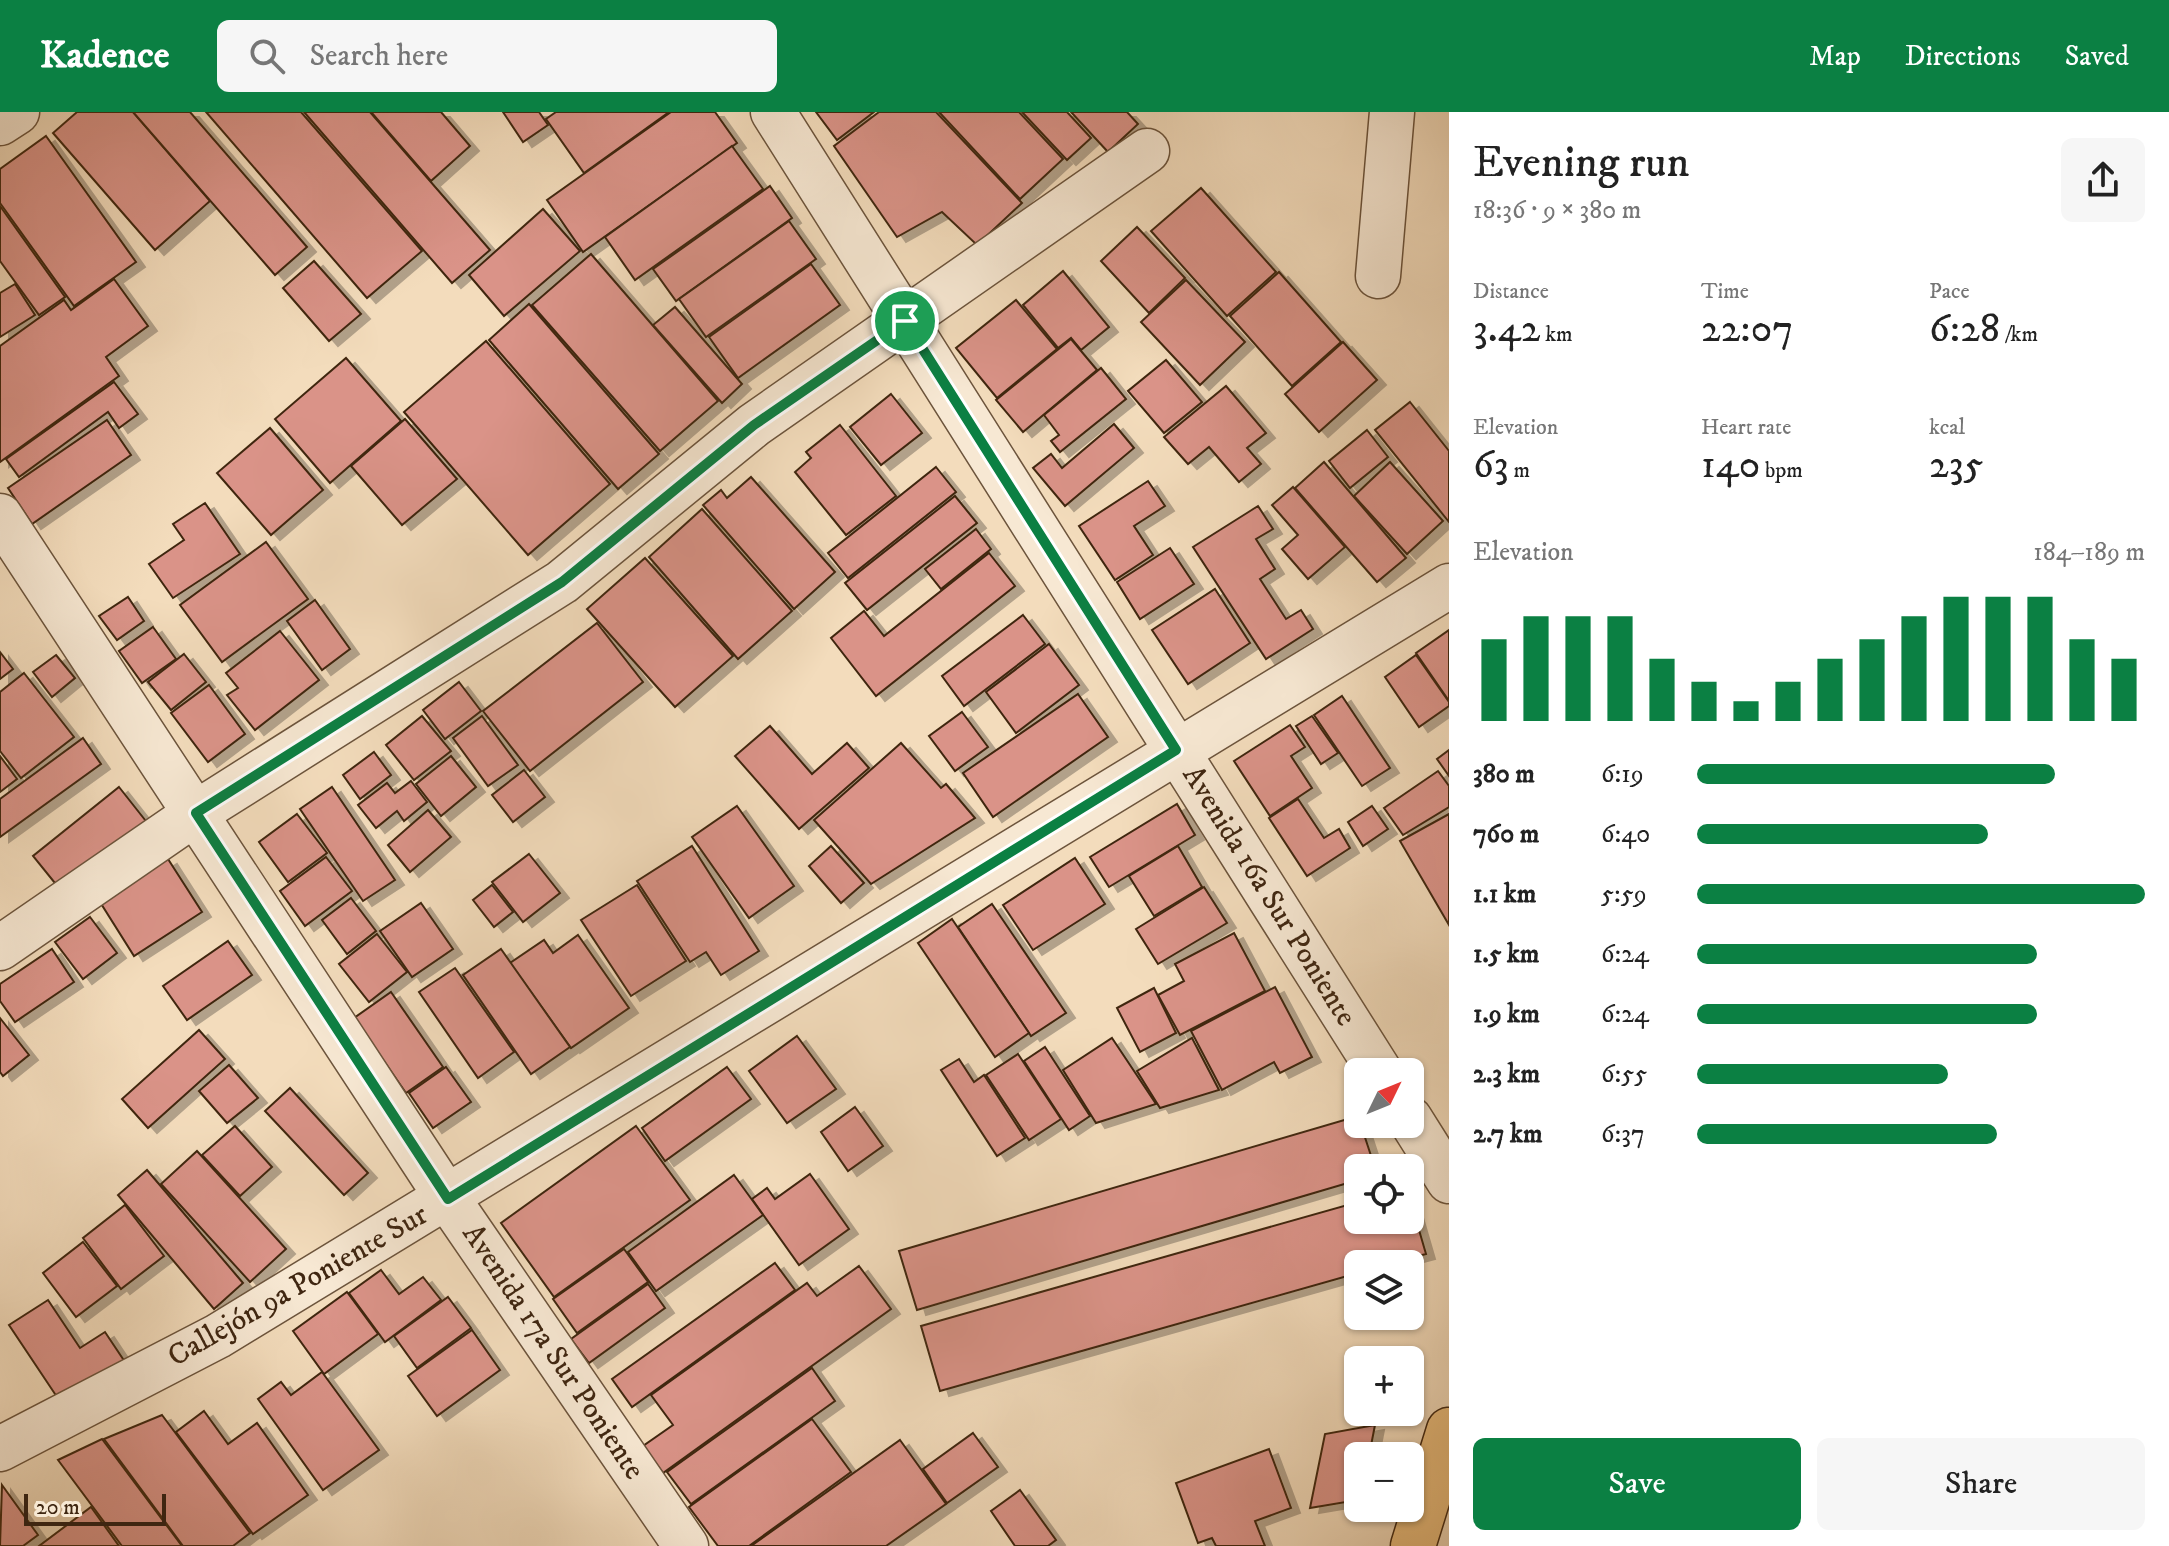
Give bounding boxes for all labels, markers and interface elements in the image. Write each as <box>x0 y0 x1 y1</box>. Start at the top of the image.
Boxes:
search box <box>217 20 777 92</box>
text: Kadence <box>40 32 169 80</box>
icon: search <box>245 34 289 78</box>
text: Search here <box>309 38 448 75</box>
text: Map <box>1809 39 1861 74</box>
text: Directions <box>1905 39 2021 74</box>
text: Saved <box>2065 39 2129 74</box>
text: Evening run <box>1473 136 1690 191</box>
button: share <box>2061 138 2145 222</box>
text: 18:36 · 9 × 380 m <box>1473 194 1641 227</box>
text: Distance <box>1473 278 1549 305</box>
text: Time <box>1701 278 1749 305</box>
text: Pace <box>1929 278 1970 305</box>
pin <box>871 287 939 355</box>
icon: arrive <box>883 299 927 343</box>
text: 3.42 <box>1473 305 1540 355</box>
text: 22:07 <box>1701 305 1793 355</box>
text: 6:28 <box>1929 305 2000 355</box>
text: km <box>1540 321 1573 348</box>
text: /km <box>2000 321 2038 348</box>
text: Elevation <box>1473 414 1558 441</box>
text: Heart rate <box>1701 414 1791 441</box>
text: kcal <box>1929 414 1965 441</box>
text: 63 <box>1473 441 1509 491</box>
text: 140 <box>1701 441 1760 491</box>
text: 235 <box>1929 441 1983 491</box>
text: m <box>1509 457 1530 484</box>
text: bpm <box>1760 457 1803 484</box>
text: Elevation <box>1473 536 1574 569</box>
text: 184–189 m <box>2033 536 2145 569</box>
text: 380 m <box>1473 758 1535 791</box>
text: 6:19 <box>1601 758 1644 791</box>
street label: Avenida 16a Sur Poniente <box>1174 759 1364 1033</box>
text: 760 m <box>1473 818 1539 851</box>
text: 6:40 <box>1601 818 1650 851</box>
text: 1.1 km <box>1473 878 1536 911</box>
text: 5:59 <box>1601 878 1647 911</box>
text: 1.5 km <box>1473 938 1539 971</box>
text: 6:24 <box>1601 938 1649 971</box>
text: 1.9 km <box>1473 998 1540 1031</box>
text: 6:24 <box>1601 998 1649 1031</box>
north arrow <box>1344 1058 1424 1138</box>
map controls <box>1344 1058 1424 1522</box>
text: 2.3 km <box>1473 1058 1540 1091</box>
text: 6:55 <box>1601 1058 1647 1091</box>
text: 2.7 km <box>1473 1118 1542 1151</box>
text: 6:37 <box>1601 1118 1645 1151</box>
button: locate <box>1344 1154 1424 1234</box>
street label: Callejón 9a Poniente Sur <box>162 1197 434 1375</box>
street label: Avenida 17a Sur Poniente <box>454 1217 652 1487</box>
button: layers <box>1344 1250 1424 1330</box>
button: + <box>1344 1346 1424 1426</box>
button: Save <box>1473 1438 1801 1530</box>
button: Share <box>1817 1438 2145 1530</box>
button: − <box>1344 1442 1424 1522</box>
scale bar <box>24 1490 166 1526</box>
text: 20 m <box>36 1494 80 1521</box>

